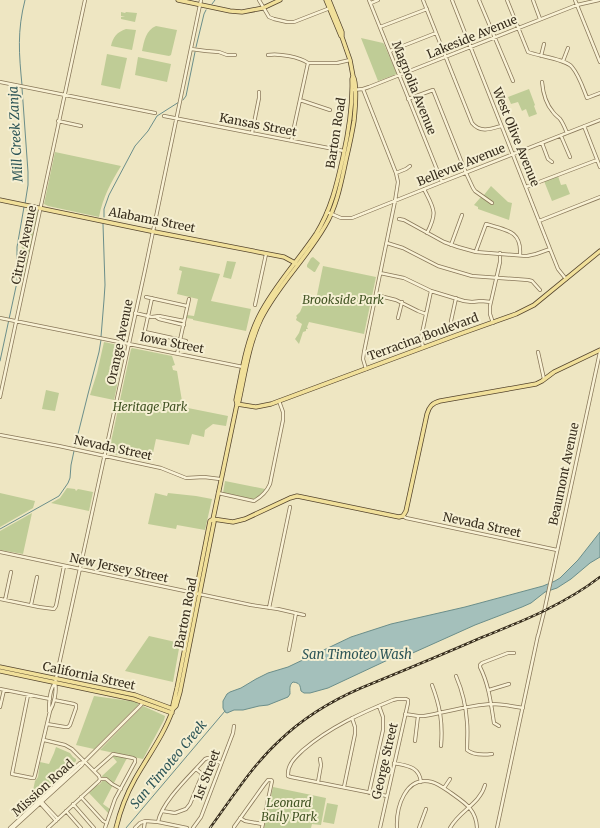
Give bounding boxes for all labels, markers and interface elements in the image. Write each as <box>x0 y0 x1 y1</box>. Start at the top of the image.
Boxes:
street label: Lakeside Avenue <box>424 12 519 61</box>
street label: Magnolia Avenue <box>389 39 440 137</box>
street label: West Olive Avenue <box>489 84 543 188</box>
water label: Mill Creek Zanja <box>4 86 27 183</box>
street label: Barton Road <box>322 96 349 169</box>
street label: Kansas Street <box>218 110 298 139</box>
street label: Bellevue Avenue <box>414 140 507 189</box>
street label: Citrus Avenue <box>8 204 39 286</box>
street label: Alabama Street <box>106 204 197 235</box>
park label: Brookside Park <box>302 292 384 307</box>
street label: Orange Avenue <box>103 298 136 386</box>
street label: Terracina Boulevard <box>365 309 480 364</box>
street label: Iowa Street <box>139 329 206 356</box>
park label: Heritage Park <box>112 399 188 414</box>
street label: Beaumont Avenue <box>545 421 582 527</box>
street label: Nevada Street <box>73 432 154 463</box>
street label: Nevada Street <box>442 509 523 540</box>
street label: New Jersey Street <box>68 550 170 585</box>
street label: Barton Road <box>171 576 200 649</box>
water label: San Timoteo Wash <box>302 646 412 663</box>
street label: California Street <box>41 658 137 693</box>
water label: San Timoteo Creek <box>126 716 210 812</box>
street label: George Street <box>368 721 401 801</box>
street label: 1st Street <box>190 747 223 802</box>
street label: Mission Road <box>9 756 77 819</box>
park label: Leonard Baily Park <box>261 795 317 824</box>

